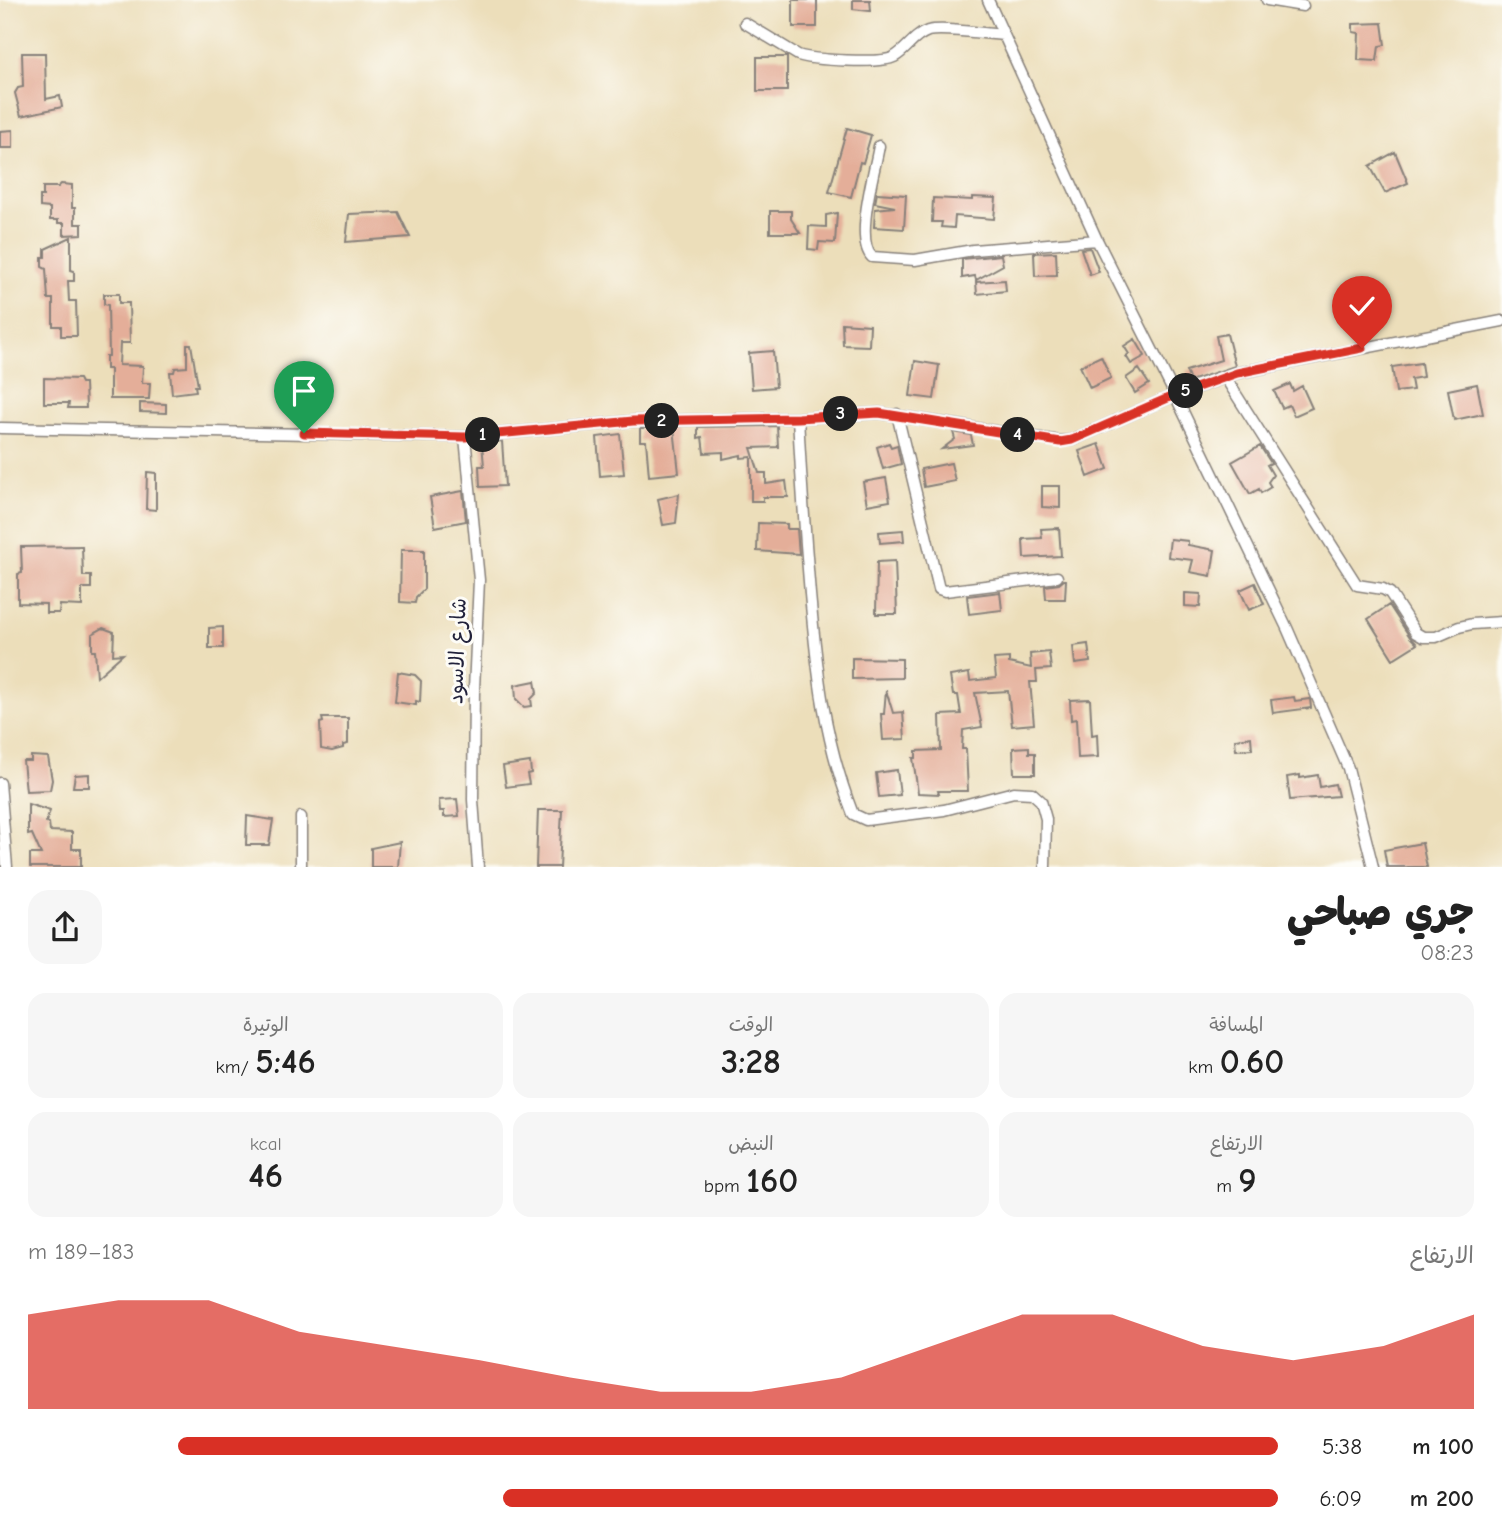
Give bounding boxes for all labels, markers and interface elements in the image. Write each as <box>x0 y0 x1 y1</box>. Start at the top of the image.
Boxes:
pin <box>1332 276 1392 348</box>
icon: check <box>1343 287 1381 325</box>
pin <box>274 361 334 433</box>
icon: arrive <box>285 372 323 410</box>
pin: 5 <box>1168 374 1204 408</box>
text: 5 <box>1180 379 1191 401</box>
pin: 3 <box>824 396 858 432</box>
text: 3 <box>836 402 845 424</box>
pin: 2 <box>644 404 680 438</box>
text: 2 <box>657 409 666 431</box>
pin: 1 <box>466 418 500 452</box>
pin: 4 <box>1000 418 1036 452</box>
text: 1 <box>479 423 486 445</box>
text: 4 <box>1013 423 1022 445</box>
street label: شارع الاسود <box>443 598 474 705</box>
button: share <box>28 890 102 964</box>
text: جري صباحي <box>1287 891 1474 935</box>
text: 08:23 <box>1420 939 1474 966</box>
text: الوتيرة <box>243 1014 289 1036</box>
text: الوقت <box>729 1014 773 1036</box>
text: المسافة <box>1209 1014 1263 1036</box>
text: 5:46 <box>255 1041 316 1082</box>
text: 3:28 <box>721 1041 781 1082</box>
text: 0.60 <box>1220 1041 1284 1082</box>
text: /km <box>216 1056 255 1078</box>
text: km <box>1188 1056 1220 1078</box>
text: kcal <box>250 1133 282 1155</box>
text: النبض <box>728 1133 774 1155</box>
text: الارتفاع <box>1210 1133 1263 1155</box>
text: 46 <box>248 1155 283 1196</box>
text: 160 <box>746 1160 798 1201</box>
text: 9 <box>1238 1160 1257 1201</box>
text: bpm <box>704 1175 746 1197</box>
text: m <box>1216 1175 1238 1197</box>
text: 183–189 m <box>28 1238 134 1265</box>
text: الارتفاع <box>1410 1242 1474 1269</box>
text: 5:38 <box>1322 1433 1362 1460</box>
text: 100 m <box>1412 1433 1474 1460</box>
text: 6:09 <box>1319 1485 1362 1512</box>
text: 200 m <box>1410 1485 1474 1512</box>

